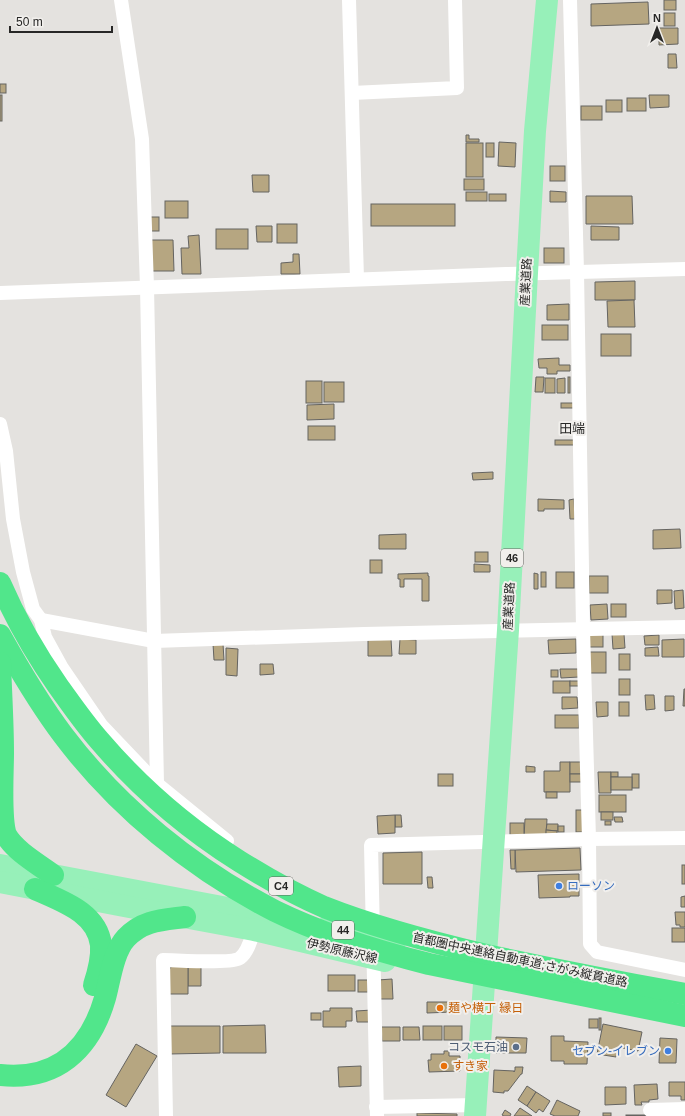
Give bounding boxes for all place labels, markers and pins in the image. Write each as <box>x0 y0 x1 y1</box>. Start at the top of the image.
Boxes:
place label: ローソン <box>567 879 615 893</box>
marker: ローソン <box>554 881 564 891</box>
place label: 麺や横丁 縁日 <box>448 1001 523 1015</box>
marker: 麺や横丁 縁日 <box>435 1003 445 1013</box>
place label: コスモ石油 <box>448 1040 508 1054</box>
marker: コスモ石油 <box>511 1042 521 1052</box>
place label: セブン-イレブン <box>572 1044 660 1058</box>
marker: セブン-イレブン <box>663 1046 673 1056</box>
place label: すき家 <box>452 1059 488 1073</box>
marker: すき家 <box>439 1061 449 1071</box>

